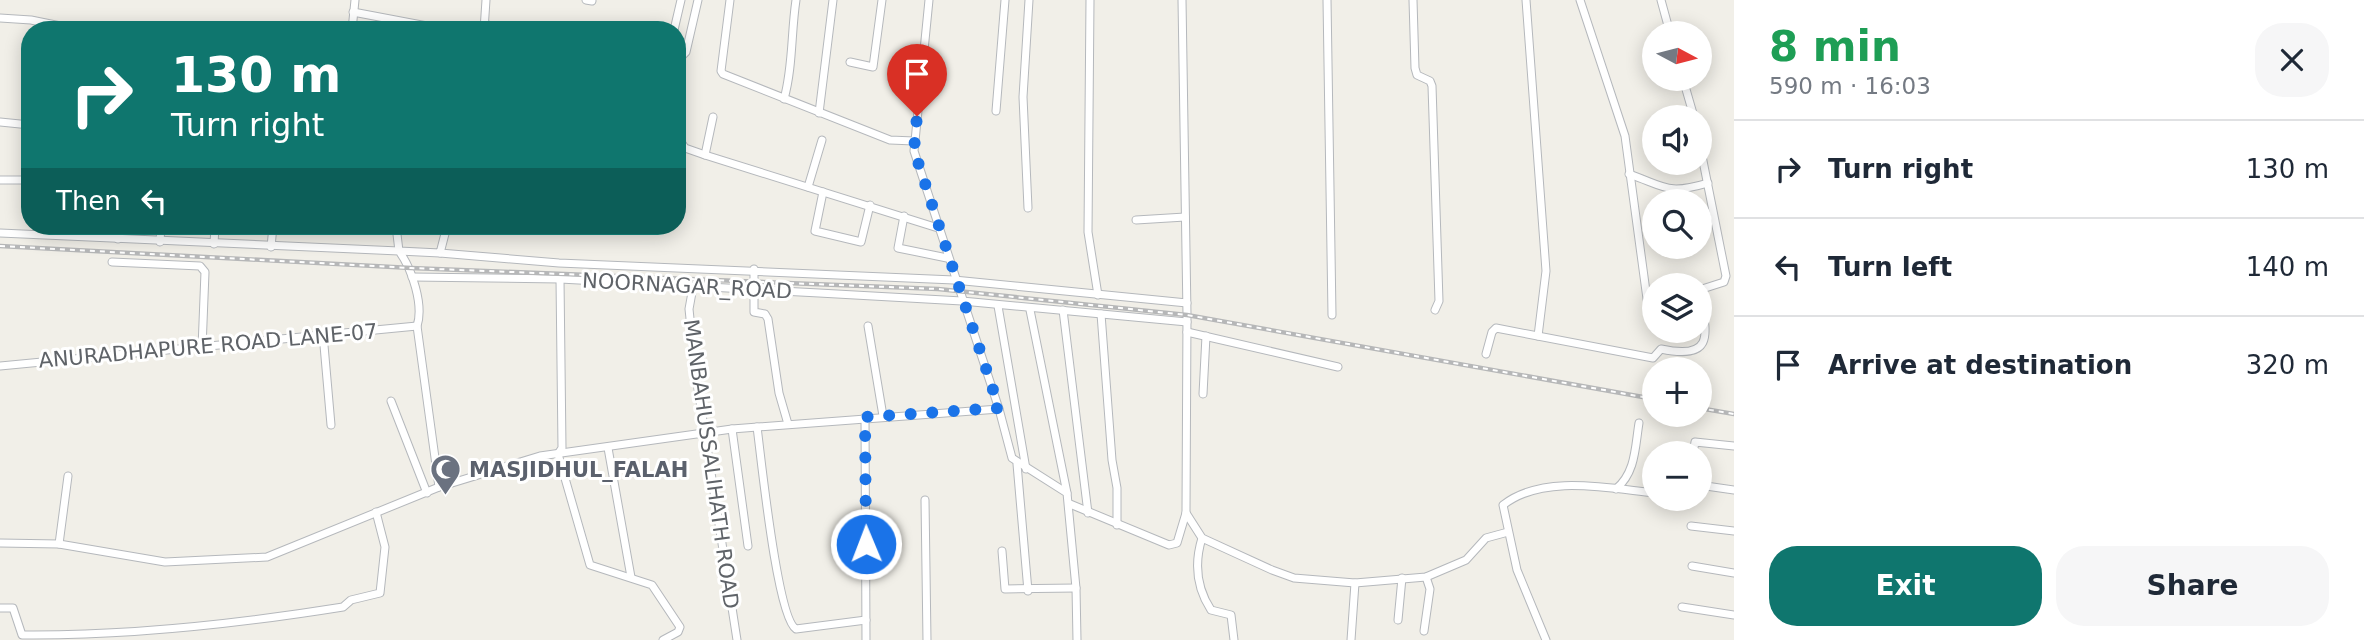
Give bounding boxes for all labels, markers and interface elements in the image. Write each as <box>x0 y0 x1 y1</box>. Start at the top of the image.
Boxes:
north arrow <box>1642 21 1712 91</box>
map controls <box>1642 21 1712 511</box>
text: 8 min <box>1769 22 1901 71</box>
button: close <box>2255 23 2329 97</box>
pin <box>887 44 947 116</box>
text: 130 m <box>171 47 341 104</box>
icon: right <box>56 49 147 140</box>
icon: arrive <box>898 55 936 93</box>
text: 590 m · 16:03 <box>1769 73 1931 99</box>
button: sound <box>1642 105 1712 175</box>
text: Turn right <box>171 106 324 144</box>
icon: right <box>1769 150 1807 188</box>
text: Turn right <box>1828 154 1973 184</box>
text: 130 m <box>2246 154 2329 184</box>
icon: left <box>135 182 173 220</box>
text: Then <box>56 186 121 216</box>
button: search <box>1642 189 1712 259</box>
icon: left <box>1769 248 1807 286</box>
text: Turn left <box>1828 252 1952 282</box>
text: 140 m <box>2246 252 2329 282</box>
street label: NOORNAGAR_ROAD <box>581 269 793 304</box>
button: layers <box>1642 273 1712 343</box>
street label: MANBAHUSSALIHATH ROAD <box>679 317 743 611</box>
street label: ANURADHAPURE ROAD LANE-07 <box>37 319 379 373</box>
icon: arrive <box>1769 346 1807 384</box>
text: Arrive at destination <box>1828 350 2132 380</box>
text: 320 m <box>2246 350 2329 380</box>
button: + <box>1642 357 1712 427</box>
button: − <box>1642 441 1712 511</box>
mosque icon: MASJIDHUL_FALAH <box>429 453 463 497</box>
place label: MASJIDHUL_FALAH <box>469 458 688 482</box>
position arrow <box>829 507 903 581</box>
button: Exit <box>1769 546 2042 626</box>
button: Share <box>2056 546 2329 626</box>

